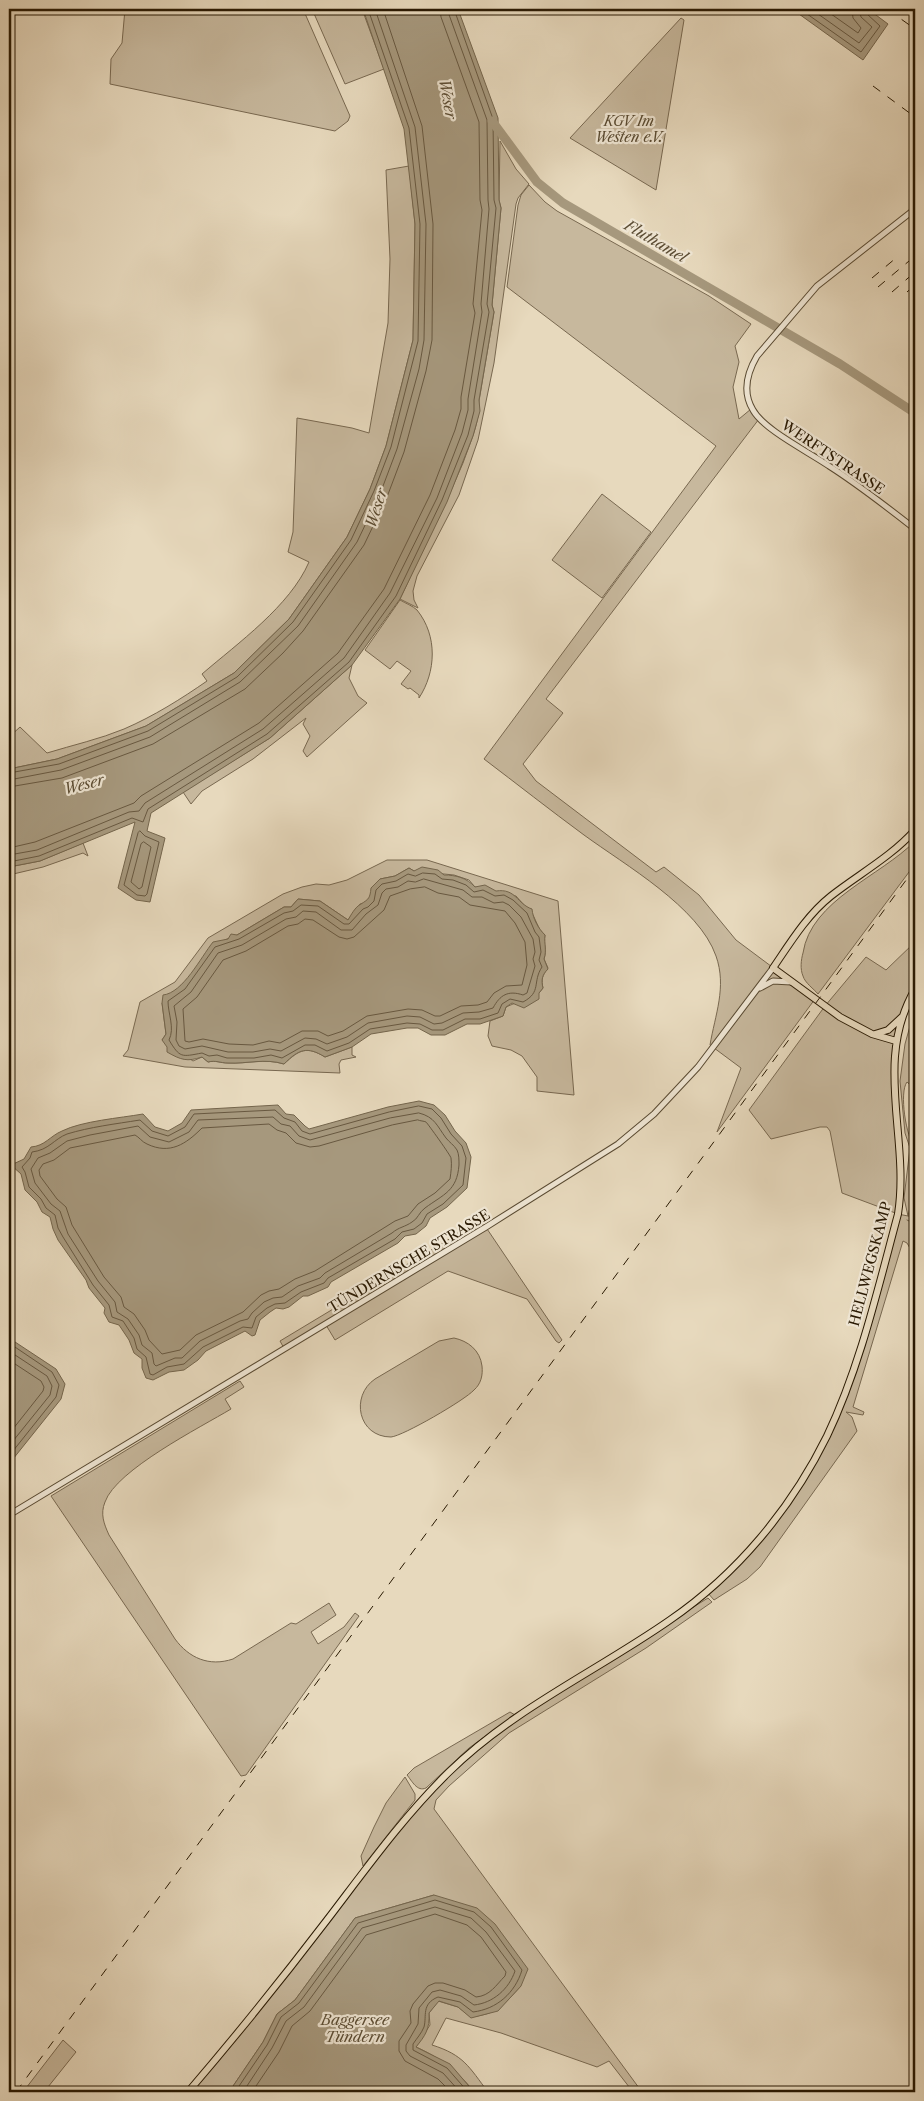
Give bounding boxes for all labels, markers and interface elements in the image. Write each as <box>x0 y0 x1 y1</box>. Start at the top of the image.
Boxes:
water label: Weser <box>435 77 461 122</box>
park label: KGV Im Westen e.V. <box>595 112 665 146</box>
water label: Fluthamel <box>620 215 693 268</box>
street label: WERFTSTRASSE <box>777 415 888 498</box>
water label: Weser <box>361 485 392 530</box>
water label: Weser <box>62 770 107 798</box>
street label: HELLWEGSKAMP <box>845 1200 895 1328</box>
street label: TÜNDERNSCHE STRASSE <box>325 1205 493 1317</box>
water label: Baggersee Tündern <box>320 2010 390 2046</box>

